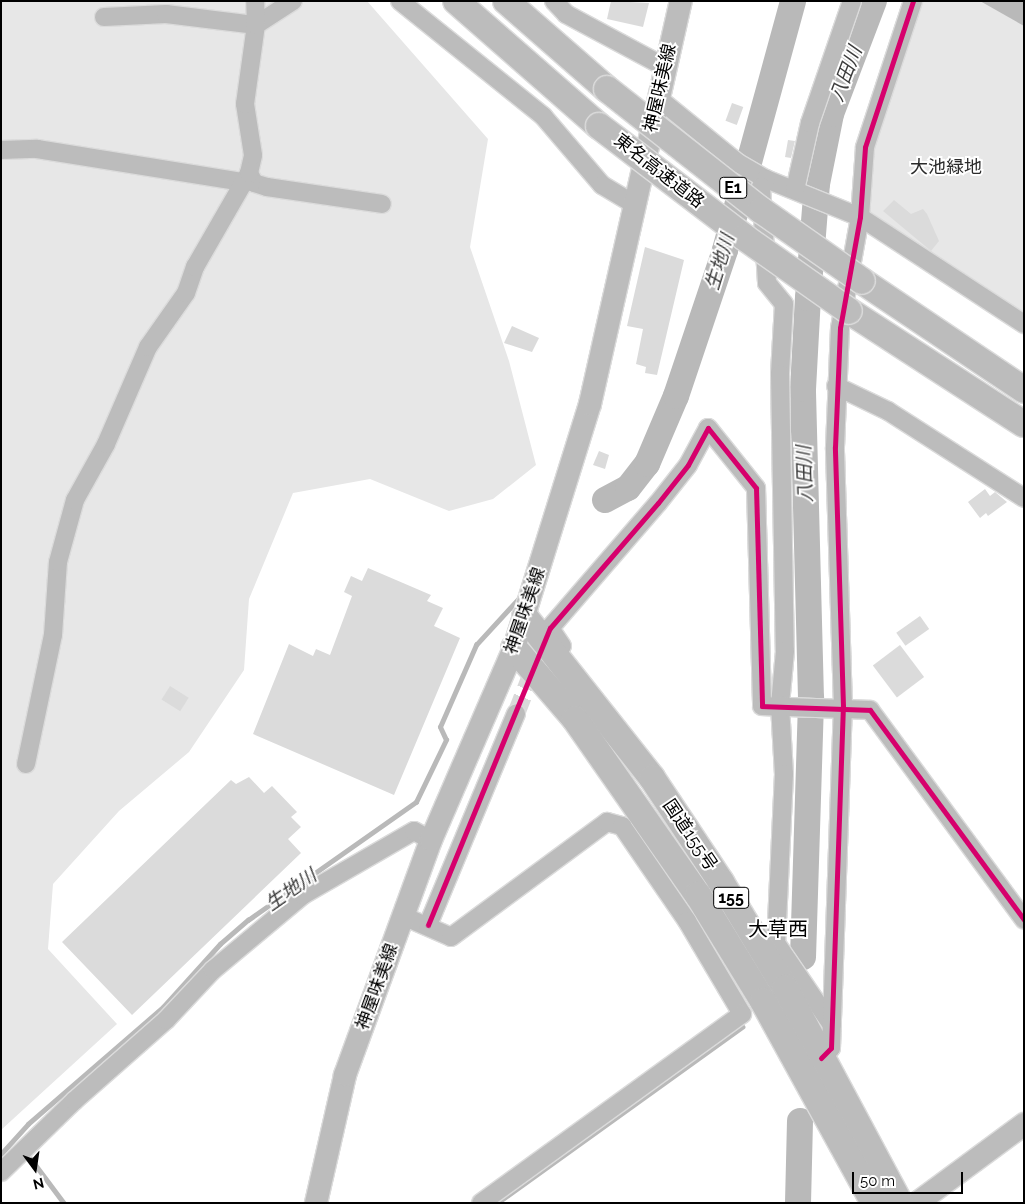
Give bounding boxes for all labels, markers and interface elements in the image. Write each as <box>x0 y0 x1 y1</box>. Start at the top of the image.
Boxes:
street label: 神屋味美線 <box>639 42 681 134</box>
water label: 八田川 <box>825 43 867 105</box>
street label: 東名高速道路 <box>610 129 708 213</box>
park label: 大池緑地 <box>910 156 982 178</box>
road number: E1 <box>718 174 748 202</box>
water label: 生地川 <box>701 231 739 293</box>
water label: 八田川 <box>793 445 817 503</box>
street label: 神屋味美線 <box>500 565 550 657</box>
street label: 国道155号 <box>658 795 722 875</box>
water label: 生地川 <box>261 864 321 916</box>
road number: 155 <box>712 884 750 911</box>
district label: 大草西 <box>748 917 808 941</box>
street label: 神屋味美線 <box>351 941 403 1033</box>
north arrow <box>10 1144 60 1194</box>
scale bar <box>855 1162 966 1194</box>
text: 50 m <box>860 1172 895 1190</box>
text: N <box>32 1174 46 1193</box>

